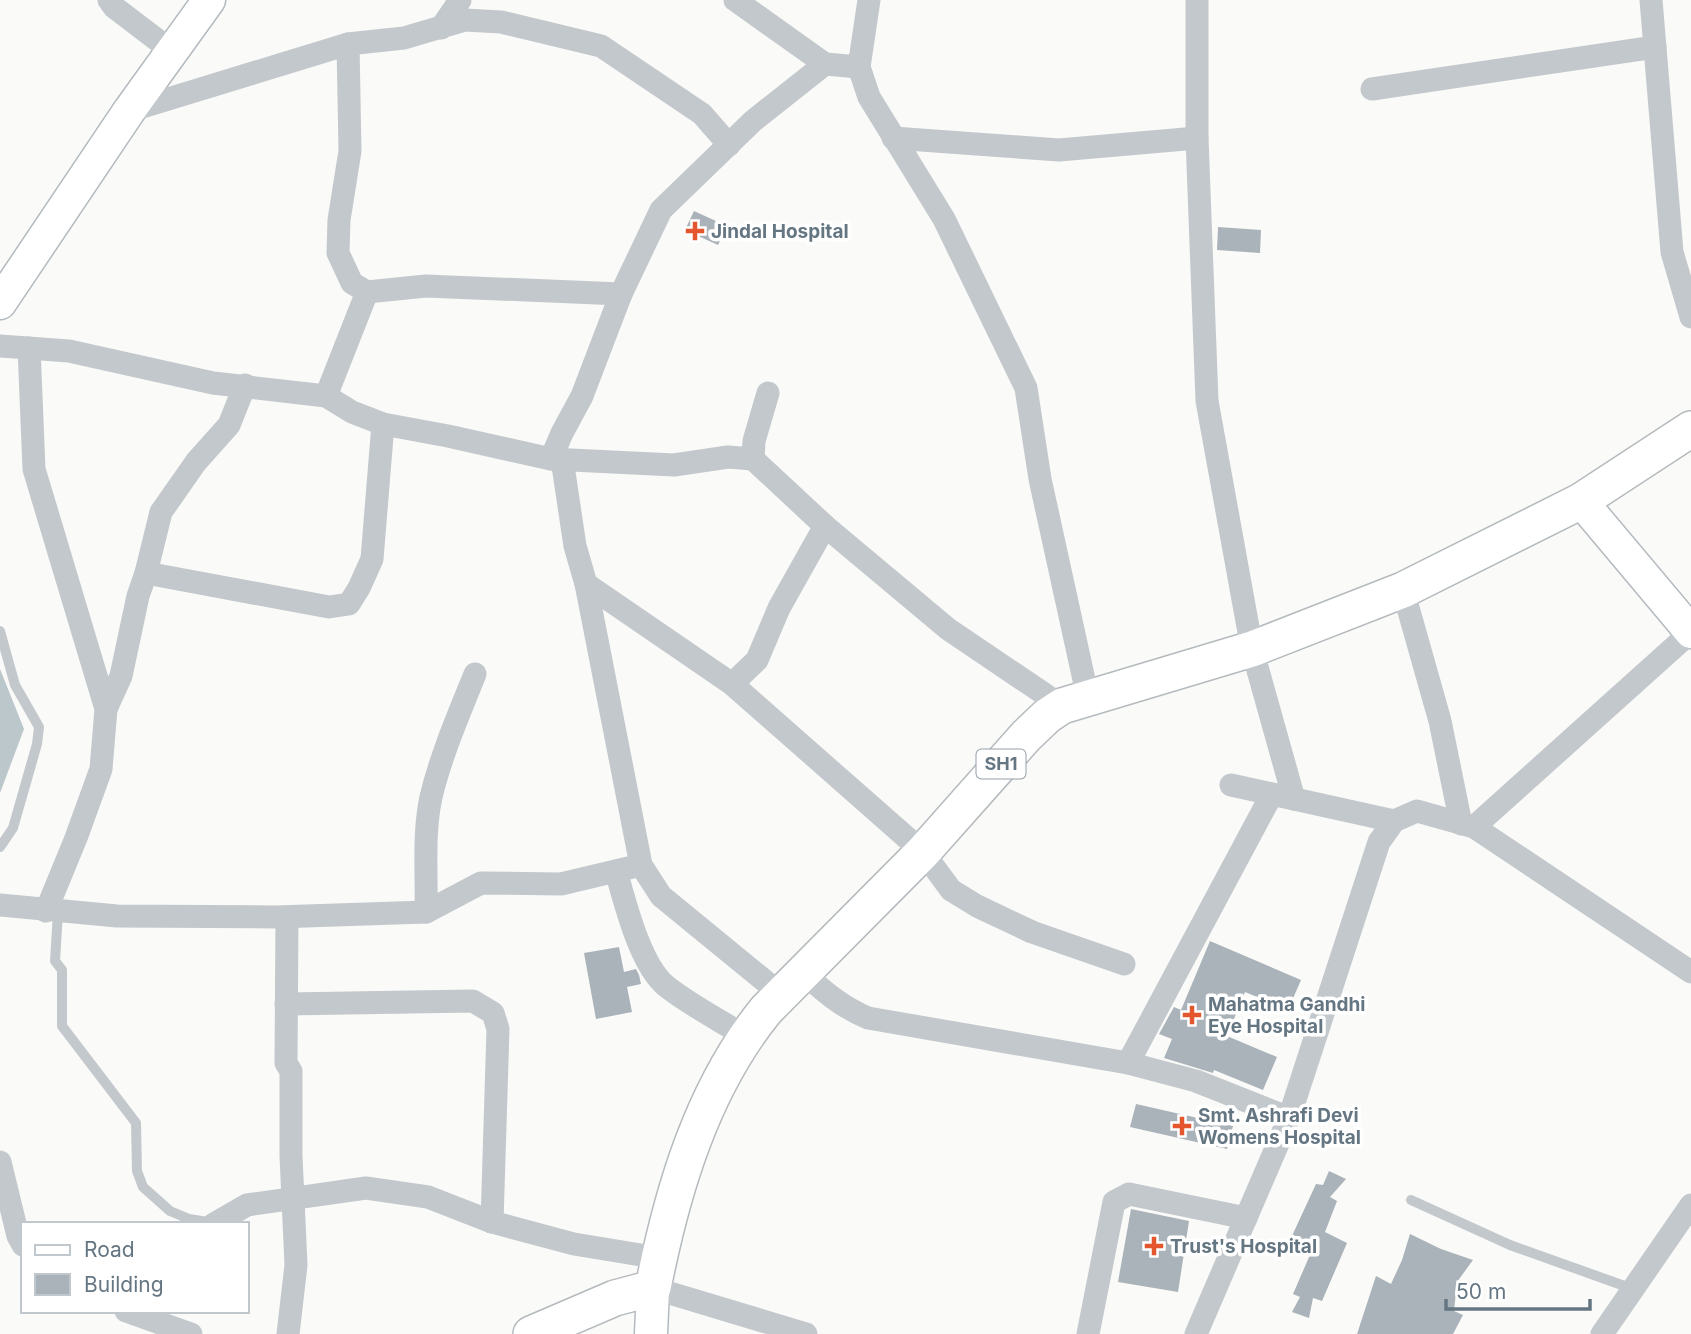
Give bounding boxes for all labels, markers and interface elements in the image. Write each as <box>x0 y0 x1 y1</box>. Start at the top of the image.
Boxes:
place label: Jindal Hospital <box>711 220 849 243</box>
marker: Jindal Hospital <box>685 221 705 241</box>
road number: SH1 <box>976 750 1026 778</box>
place label: Mahatma Gandhi Eye Hospital <box>1208 993 1366 1038</box>
marker: Mahatma Gandhi Eye Hospital <box>1182 1005 1202 1025</box>
place label: Smt. Ashrafi Devi Womens Hospital <box>1198 1104 1361 1149</box>
marker: Smt. Ashrafi Devi Womens Hospital <box>1172 1116 1192 1136</box>
legend <box>21 1222 248 1313</box>
place label: Trust's Hospital <box>1170 1235 1317 1258</box>
marker: Trust's Hospital <box>1144 1236 1164 1256</box>
text: Road <box>84 1237 135 1262</box>
scale bar <box>1446 1268 1590 1312</box>
text: Building <box>84 1272 164 1297</box>
text: 50 m <box>1456 1279 1506 1304</box>

